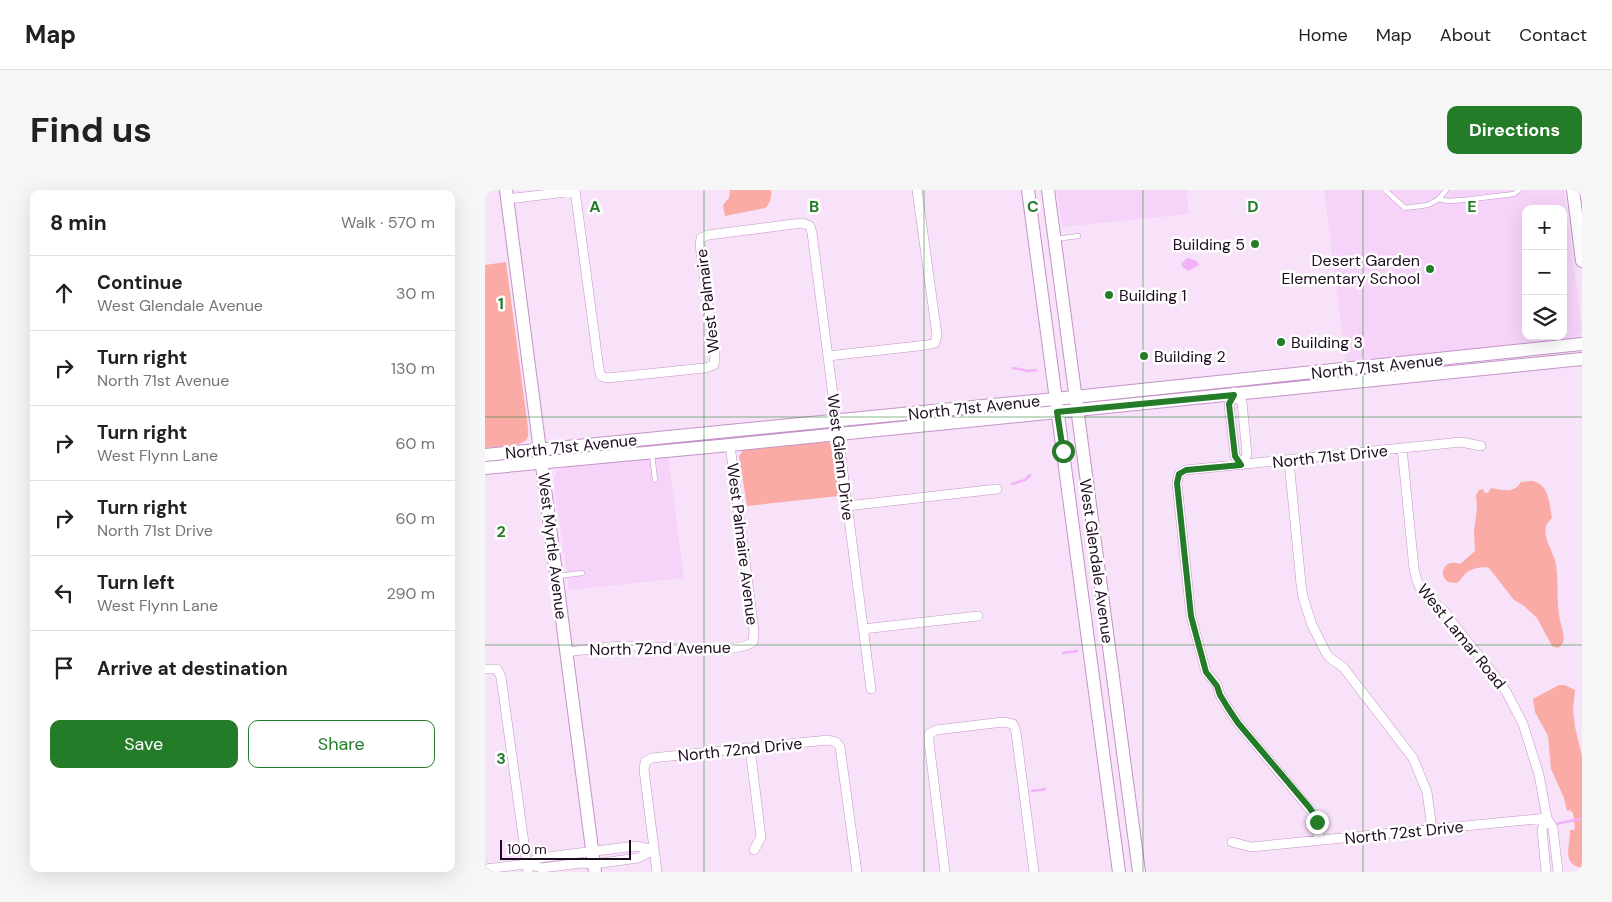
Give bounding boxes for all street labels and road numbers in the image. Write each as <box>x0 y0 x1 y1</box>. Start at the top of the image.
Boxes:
street label: West Palmaire <box>691 248 724 354</box>
street label: North 71st Avenue <box>1310 349 1444 384</box>
street label: North 71st Avenue <box>907 390 1041 425</box>
street label: West Glenn Drive <box>822 393 859 521</box>
street label: North 71st Avenue <box>504 429 638 464</box>
street label: North 71st Drive <box>1271 440 1389 473</box>
street label: West Palmaire Avenue <box>722 462 763 626</box>
street label: West Myrtle Avenue <box>533 471 572 621</box>
street label: West Glendale Avenue <box>1075 477 1118 645</box>
street label: West Lamar Road <box>1413 579 1511 693</box>
street label: North 72nd Avenue <box>589 637 731 660</box>
street label: North 72nd Drive <box>677 733 803 766</box>
street label: North 72st Drive <box>1343 816 1465 849</box>

